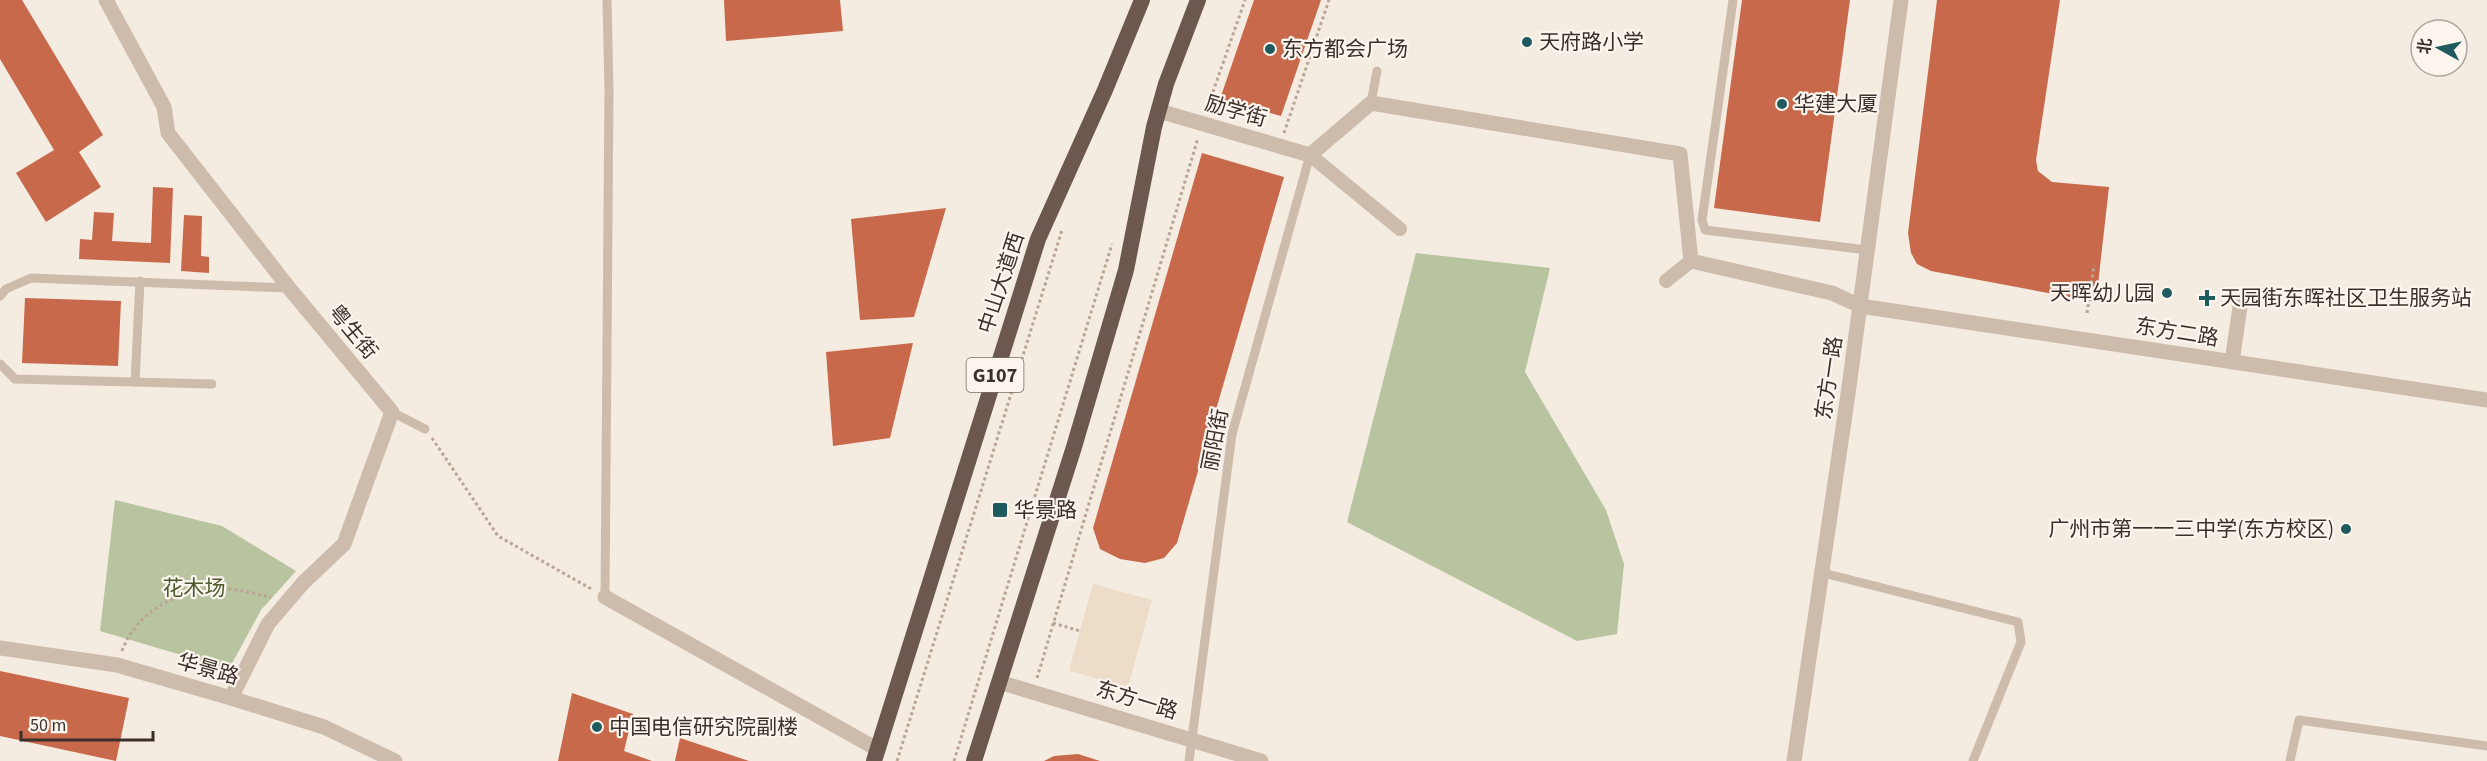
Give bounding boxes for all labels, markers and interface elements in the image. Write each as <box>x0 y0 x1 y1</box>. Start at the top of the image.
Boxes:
north arrow <box>2409 18 2469 78</box>
place label: 天府路小学 <box>1539 27 1644 57</box>
place label: 东方都会广场 <box>1282 34 1408 64</box>
marker: 天府路小学 <box>1520 35 1534 49</box>
text: 北 <box>2413 37 2437 56</box>
marker: 东方都会广场 <box>1263 42 1277 56</box>
street label: 励学街 <box>1202 88 1270 134</box>
place label: 华建大厦 <box>1794 89 1878 119</box>
marker: 华建大厦 <box>1775 97 1789 111</box>
street label: 中山大道西 <box>971 228 1031 338</box>
place label: 天晖幼儿园 <box>2050 278 2155 308</box>
place label: 天园街东晖社区卫生服务站 <box>2220 283 2472 313</box>
marker: 天晖幼儿园 <box>2160 286 2174 300</box>
marker: 天园街东晖社区卫生服务站 <box>2198 289 2216 307</box>
street label: 粤生街 <box>321 298 385 366</box>
street label: 东方二路 <box>2133 311 2221 353</box>
street label: 东方一路 <box>1808 334 1850 422</box>
road number: G107 <box>966 358 1024 392</box>
street label: 丽阳街 <box>1194 406 1236 474</box>
place label: 华景路 <box>1014 495 1077 525</box>
marker: 华景路 <box>991 501 1009 519</box>
place label: 广州市第一一三中学(东方校区) <box>2048 514 2334 544</box>
marker: 广州市第一一三中学(东方校区) <box>2339 522 2353 536</box>
park label: 花木场 <box>163 573 226 603</box>
street label: 华景路 <box>174 646 242 692</box>
street label: 东方一路 <box>1092 673 1182 727</box>
scale bar <box>21 704 153 742</box>
place label: 中国电信研究院副楼 <box>609 712 798 742</box>
text: 50 m <box>30 713 66 738</box>
marker: 中国电信研究院副楼 <box>590 720 604 734</box>

